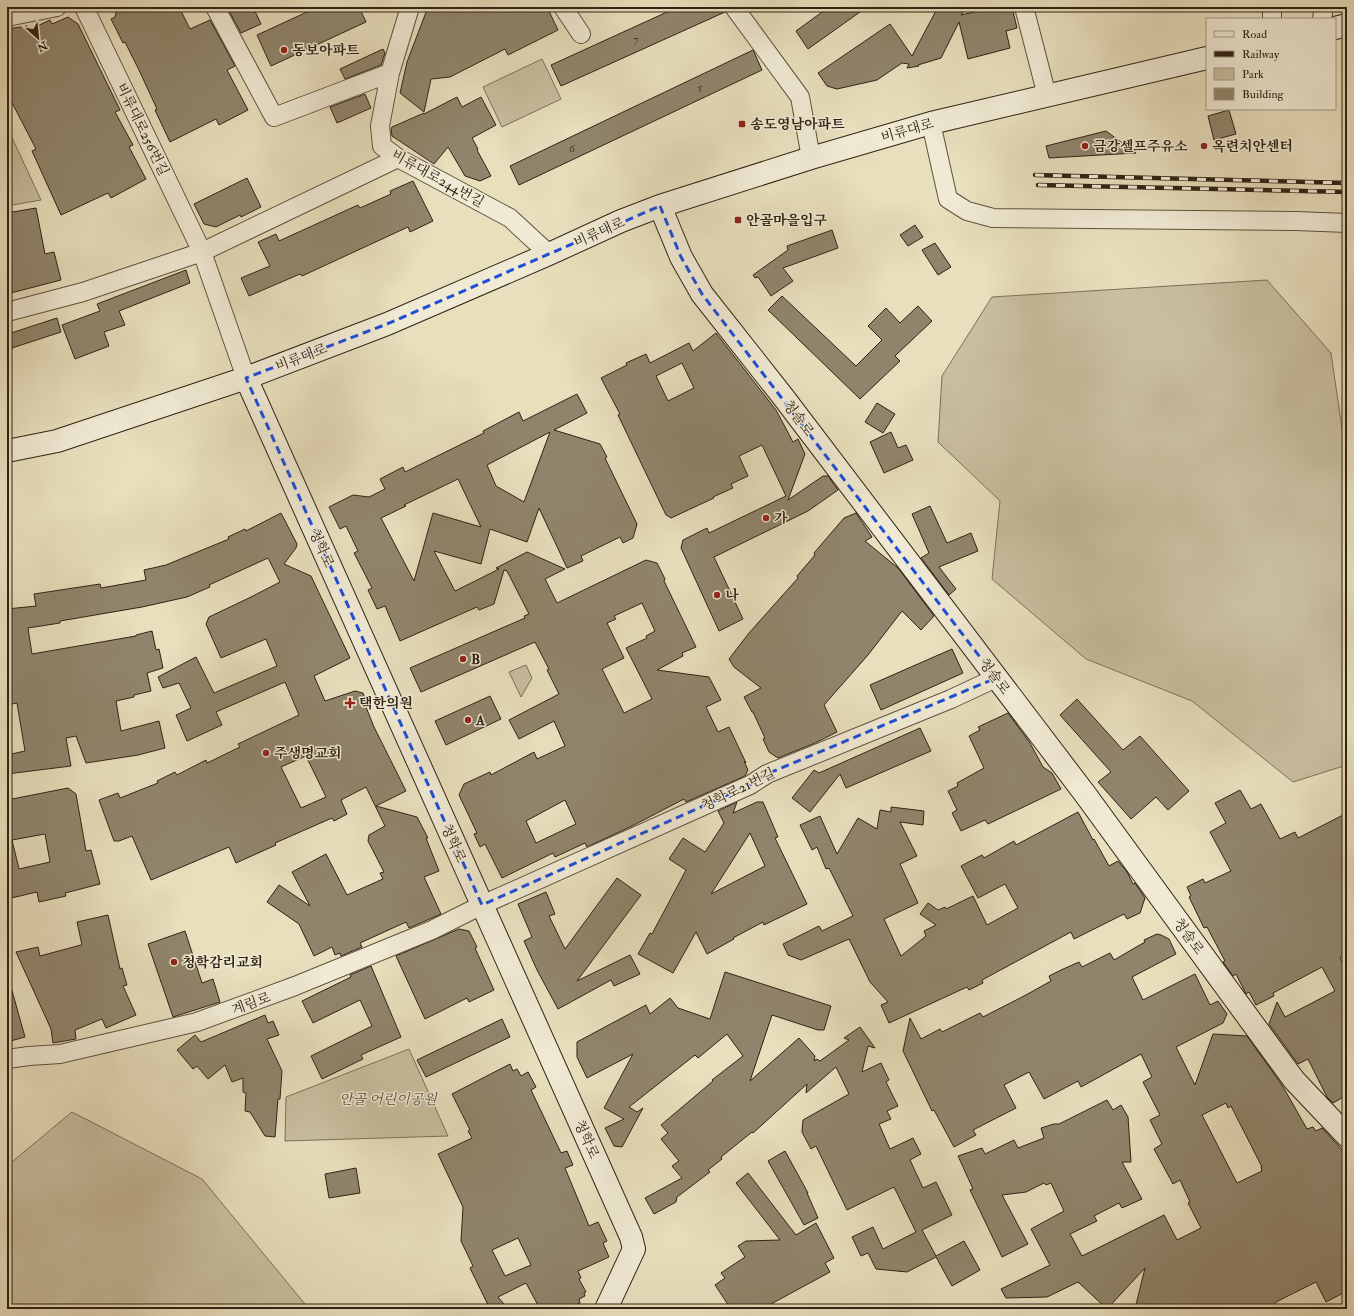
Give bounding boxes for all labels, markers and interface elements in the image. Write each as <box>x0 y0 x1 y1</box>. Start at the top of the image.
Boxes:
north arrow <box>18 18 58 58</box>
legend <box>1206 18 1336 110</box>
text: Road <box>1242 27 1267 42</box>
house number: 7 <box>633 32 639 47</box>
text: N <box>34 38 51 55</box>
place label: 동보아파트 <box>292 42 360 59</box>
marker: 동보아파트 <box>279 45 289 55</box>
text: Railway <box>1242 47 1280 62</box>
text: Park <box>1242 67 1264 82</box>
street label: 비류대로256번길 <box>113 80 172 179</box>
house number: 5 <box>697 80 703 95</box>
text: Building <box>1242 87 1285 102</box>
street label: 비류대로 <box>879 115 936 146</box>
place label: 송도영남아파트 <box>750 116 845 133</box>
marker: 송도영남아파트 <box>737 119 747 129</box>
place label: 금강셀프주유소 <box>1093 138 1188 155</box>
place label: 옥련치안센터 <box>1212 138 1293 155</box>
house number: 6 <box>569 141 576 156</box>
marker: 금강셀프주유소 <box>1080 141 1090 151</box>
marker: 옥련치안센터 <box>1199 141 1209 151</box>
street label: 비류대로244번길 <box>388 146 487 211</box>
place label: 안골마을입구 <box>746 212 828 229</box>
street label: 비류대로 <box>571 213 628 251</box>
marker: 안골마을입구 <box>733 215 743 225</box>
street label: 비류대로 <box>273 340 330 375</box>
street label: 청솔로 <box>780 397 818 440</box>
place label: 가 <box>774 510 788 527</box>
marker: 가 <box>761 513 771 523</box>
street label: 청학로 <box>306 526 338 571</box>
place label: 나 <box>725 587 739 604</box>
marker: 나 <box>712 590 722 600</box>
place label: B <box>471 651 480 668</box>
marker: B <box>458 654 468 664</box>
street label: 청솔로 <box>976 655 1014 698</box>
place label: 택한의원 <box>359 695 413 712</box>
marker: 택한의원 <box>344 697 356 709</box>
place label: A <box>475 712 485 729</box>
marker: A <box>463 715 473 725</box>
place label: 주생명교회 <box>274 745 342 762</box>
marker: 주생명교회 <box>261 748 271 758</box>
street label: 청학로21번길 <box>699 764 778 815</box>
street label: 청학로 <box>438 821 470 866</box>
street label: 청솔로 <box>1170 915 1208 958</box>
place label: 청학감리교회 <box>182 954 263 971</box>
marker: 청학감리교회 <box>169 957 179 967</box>
street label: 계림로 <box>229 988 274 1018</box>
park label: 안골 어린이공원 <box>339 1091 438 1108</box>
street label: 청학로 <box>571 1117 603 1162</box>

